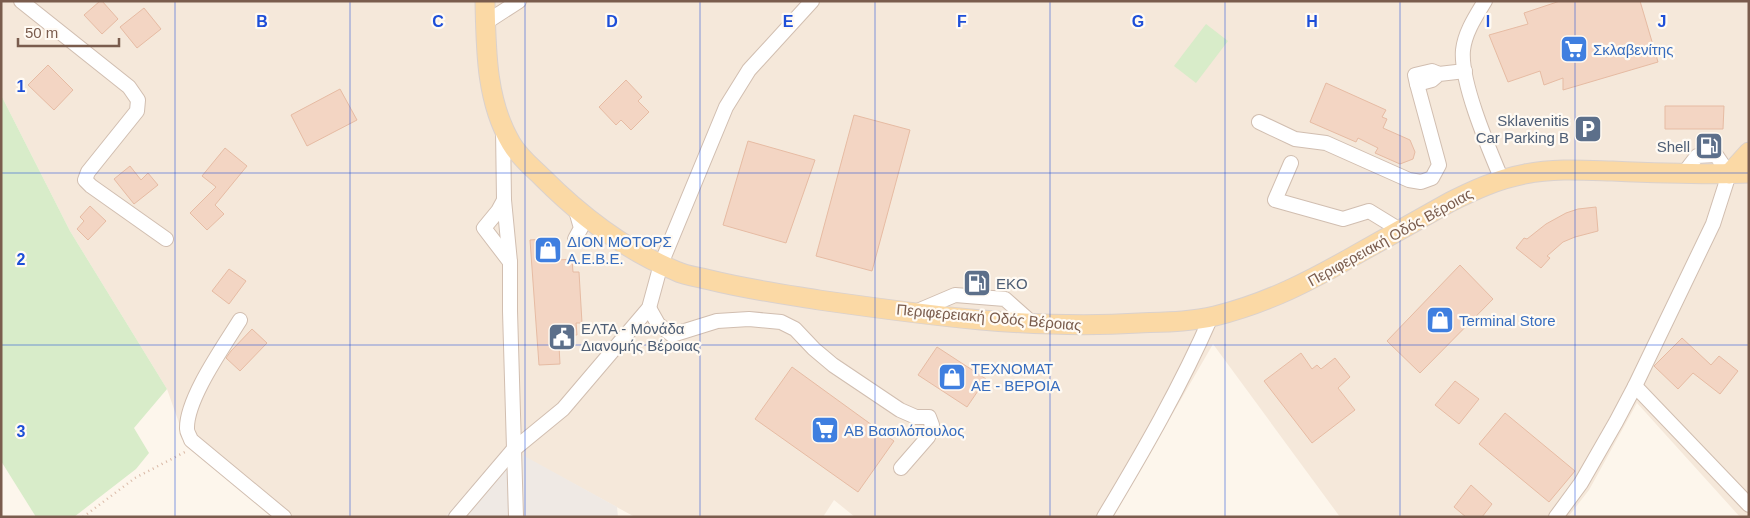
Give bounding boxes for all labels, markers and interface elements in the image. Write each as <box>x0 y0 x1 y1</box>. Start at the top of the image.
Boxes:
text: B <box>256 13 268 30</box>
text: C <box>432 13 444 30</box>
text: D <box>606 13 618 30</box>
text: E <box>783 13 794 30</box>
text: F <box>957 13 967 30</box>
text: G <box>1132 13 1144 30</box>
text: H <box>1306 13 1318 30</box>
text: I <box>1486 13 1490 30</box>
text: J <box>1658 13 1666 30</box>
scale bar <box>18 15 119 47</box>
text: 50 m <box>25 24 58 41</box>
supermarket icon: Σκλαβενίτης <box>1559 34 1589 64</box>
place label: Σκλαβενίτης <box>1593 41 1673 58</box>
text: 1 <box>17 78 26 95</box>
place label: Sklavenitis Car Parking B <box>1476 112 1569 146</box>
parking icon: Sklavenitis Car Parking B <box>1573 114 1603 144</box>
fuel station icon: Shell <box>1694 131 1724 161</box>
place label: Shell <box>1657 138 1690 155</box>
street label: Περιφερειακή Οδός Βέροιας <box>1305 185 1475 289</box>
place label: ΔΙΟΝ ΜΟΤΟΡΣ Α.Ε.Β.Ε. <box>567 233 672 267</box>
shop icon: ΔΙΟΝ ΜΟΤΟΡΣ Α.Ε.Β.Ε. <box>533 235 563 265</box>
text: 2 <box>17 251 26 268</box>
fuel station icon: EKO <box>962 268 992 298</box>
place label: EKO <box>996 275 1028 292</box>
street label: Περιφερειακή Οδός Βέροιας <box>896 300 1082 334</box>
shop icon: Terminal Store <box>1425 305 1455 335</box>
place label: Terminal Store <box>1459 312 1556 329</box>
place label: ΕΛΤΑ - Μονάδα Διανομής Βέροιας <box>581 320 700 354</box>
public building icon: ΕΛΤΑ - Μονάδα Διανομής Βέροιας <box>547 322 577 352</box>
place label: ΤΕΧΝΟΜΑΤ ΑΕ - ΒΕΡΟΙΑ <box>971 360 1060 394</box>
shop icon: ΤΕΧΝΟΜΑΤ ΑΕ - ΒΕΡΟΙΑ <box>937 362 967 392</box>
supermarket icon: ΑΒ Βασιλόπουλος <box>810 415 840 445</box>
place label: ΑΒ Βασιλόπουλος <box>844 422 964 439</box>
text: 3 <box>17 423 26 440</box>

